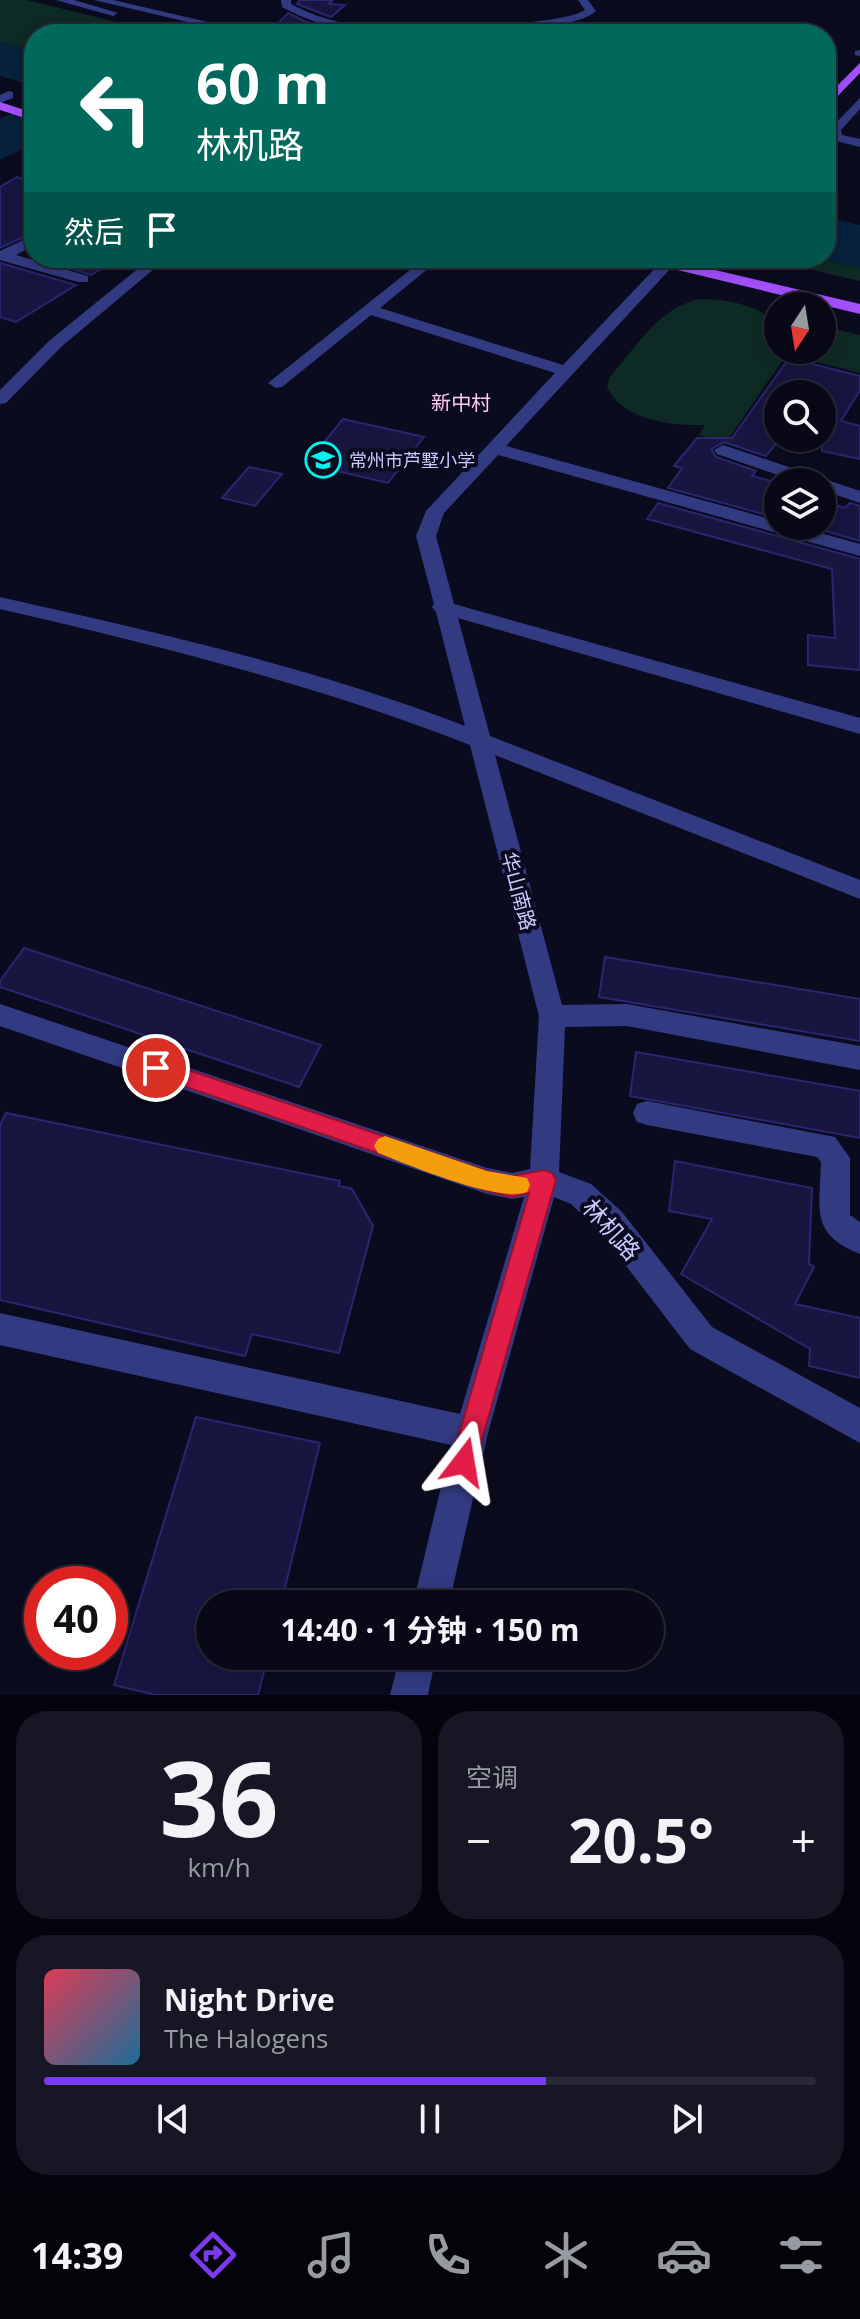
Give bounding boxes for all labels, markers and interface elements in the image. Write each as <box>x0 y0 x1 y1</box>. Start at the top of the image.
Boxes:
text: 60 m <box>196 44 330 120</box>
icon: left <box>64 56 168 160</box>
text: 林机路 <box>196 120 304 169</box>
icon: arrive <box>140 208 184 252</box>
text: 然后 <box>64 211 124 252</box>
north arrow <box>764 292 836 364</box>
map controls <box>764 292 836 540</box>
button: search <box>764 380 836 452</box>
district label: 新中村 <box>431 389 491 416</box>
school or university icon: 常州市芦墅小学 <box>304 441 342 479</box>
place label: 常州市芦墅小学 <box>349 448 475 472</box>
button: layers <box>764 468 836 540</box>
street label: 华山南路 <box>496 849 542 933</box>
pin <box>122 1034 190 1102</box>
icon: arrive <box>134 1046 178 1090</box>
street label: 林机路 <box>576 1191 648 1267</box>
position arrow <box>422 1420 506 1504</box>
speed limit sign: 40 <box>24 1566 128 1670</box>
text: 14:40 · 1 分钟 · 150 m <box>280 1609 580 1650</box>
text: 36 <box>160 1726 278 1867</box>
text: 空调 <box>466 1759 518 1795</box>
text: 20.5° <box>568 1799 714 1881</box>
text: − <box>466 1810 491 1870</box>
text: + <box>791 1810 816 1870</box>
text: km/h <box>187 1849 251 1885</box>
text: Night Drive <box>164 1979 335 2020</box>
text: The Halogens <box>164 2020 329 2056</box>
icon: previous <box>151 2097 195 2141</box>
icon: pause <box>408 2097 452 2141</box>
icon: next <box>665 2097 709 2141</box>
icon: directions <box>185 2227 241 2283</box>
icon: music <box>303 2227 359 2283</box>
icon: phone <box>420 2227 476 2283</box>
icon: climate <box>538 2227 594 2283</box>
icon: car <box>656 2227 712 2283</box>
icon: filters <box>773 2227 829 2283</box>
text: 14:39 <box>31 2231 123 2280</box>

